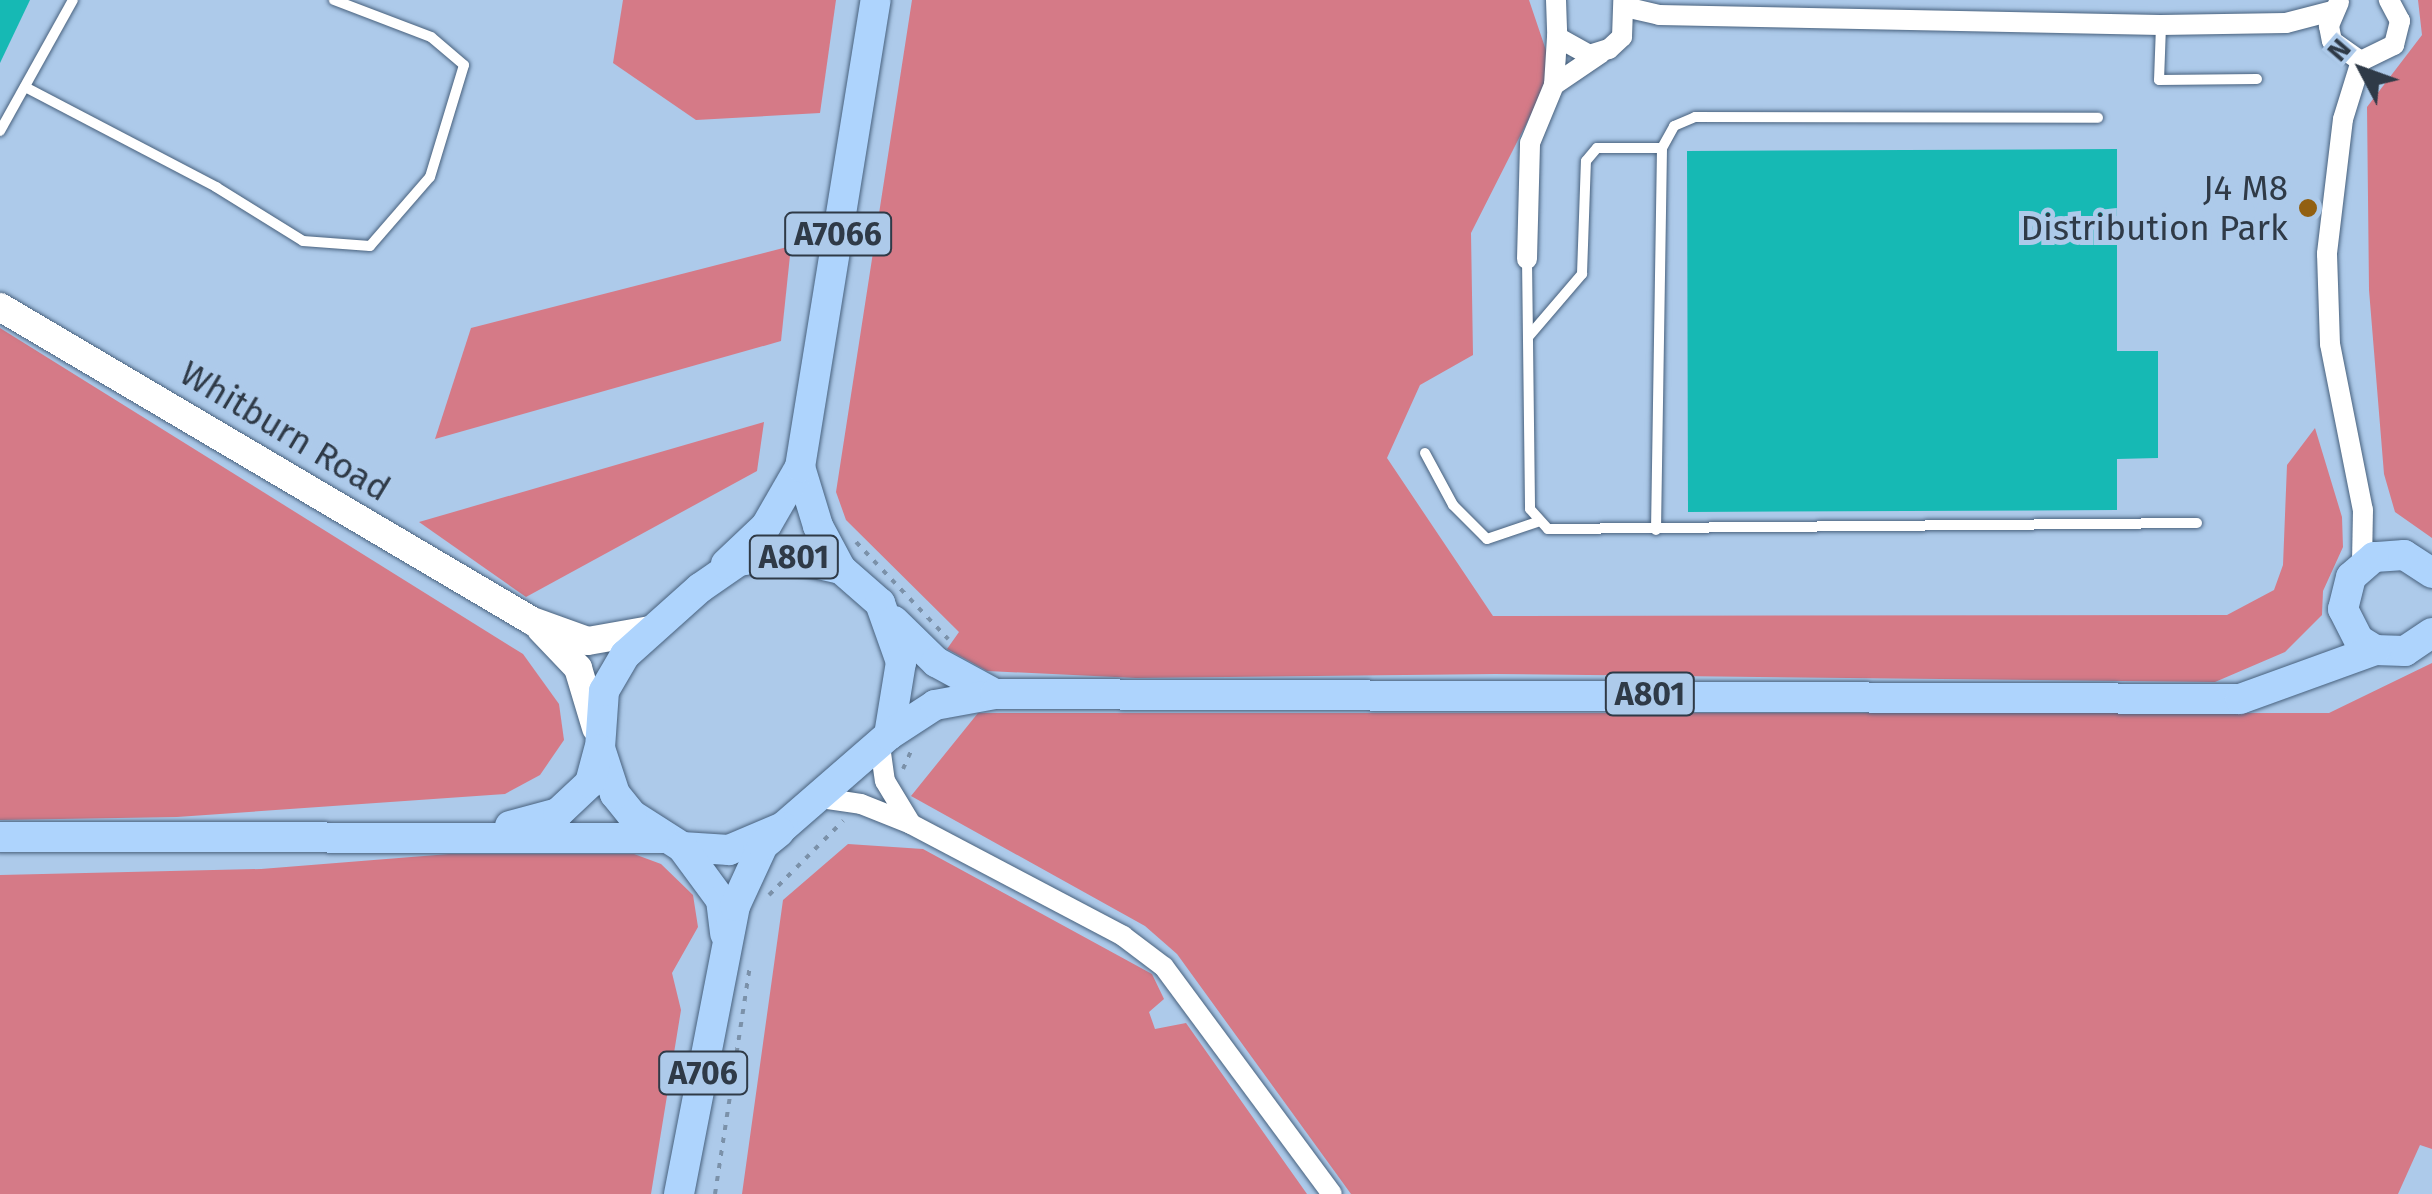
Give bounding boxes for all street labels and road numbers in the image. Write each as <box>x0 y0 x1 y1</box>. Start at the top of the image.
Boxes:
road number: A7066 <box>783 207 893 261</box>
street label: Whitburn Road <box>173 352 397 510</box>
road number: A801 <box>746 530 842 584</box>
road number: A801 <box>1602 667 1698 721</box>
road number: A706 <box>658 1046 748 1100</box>

